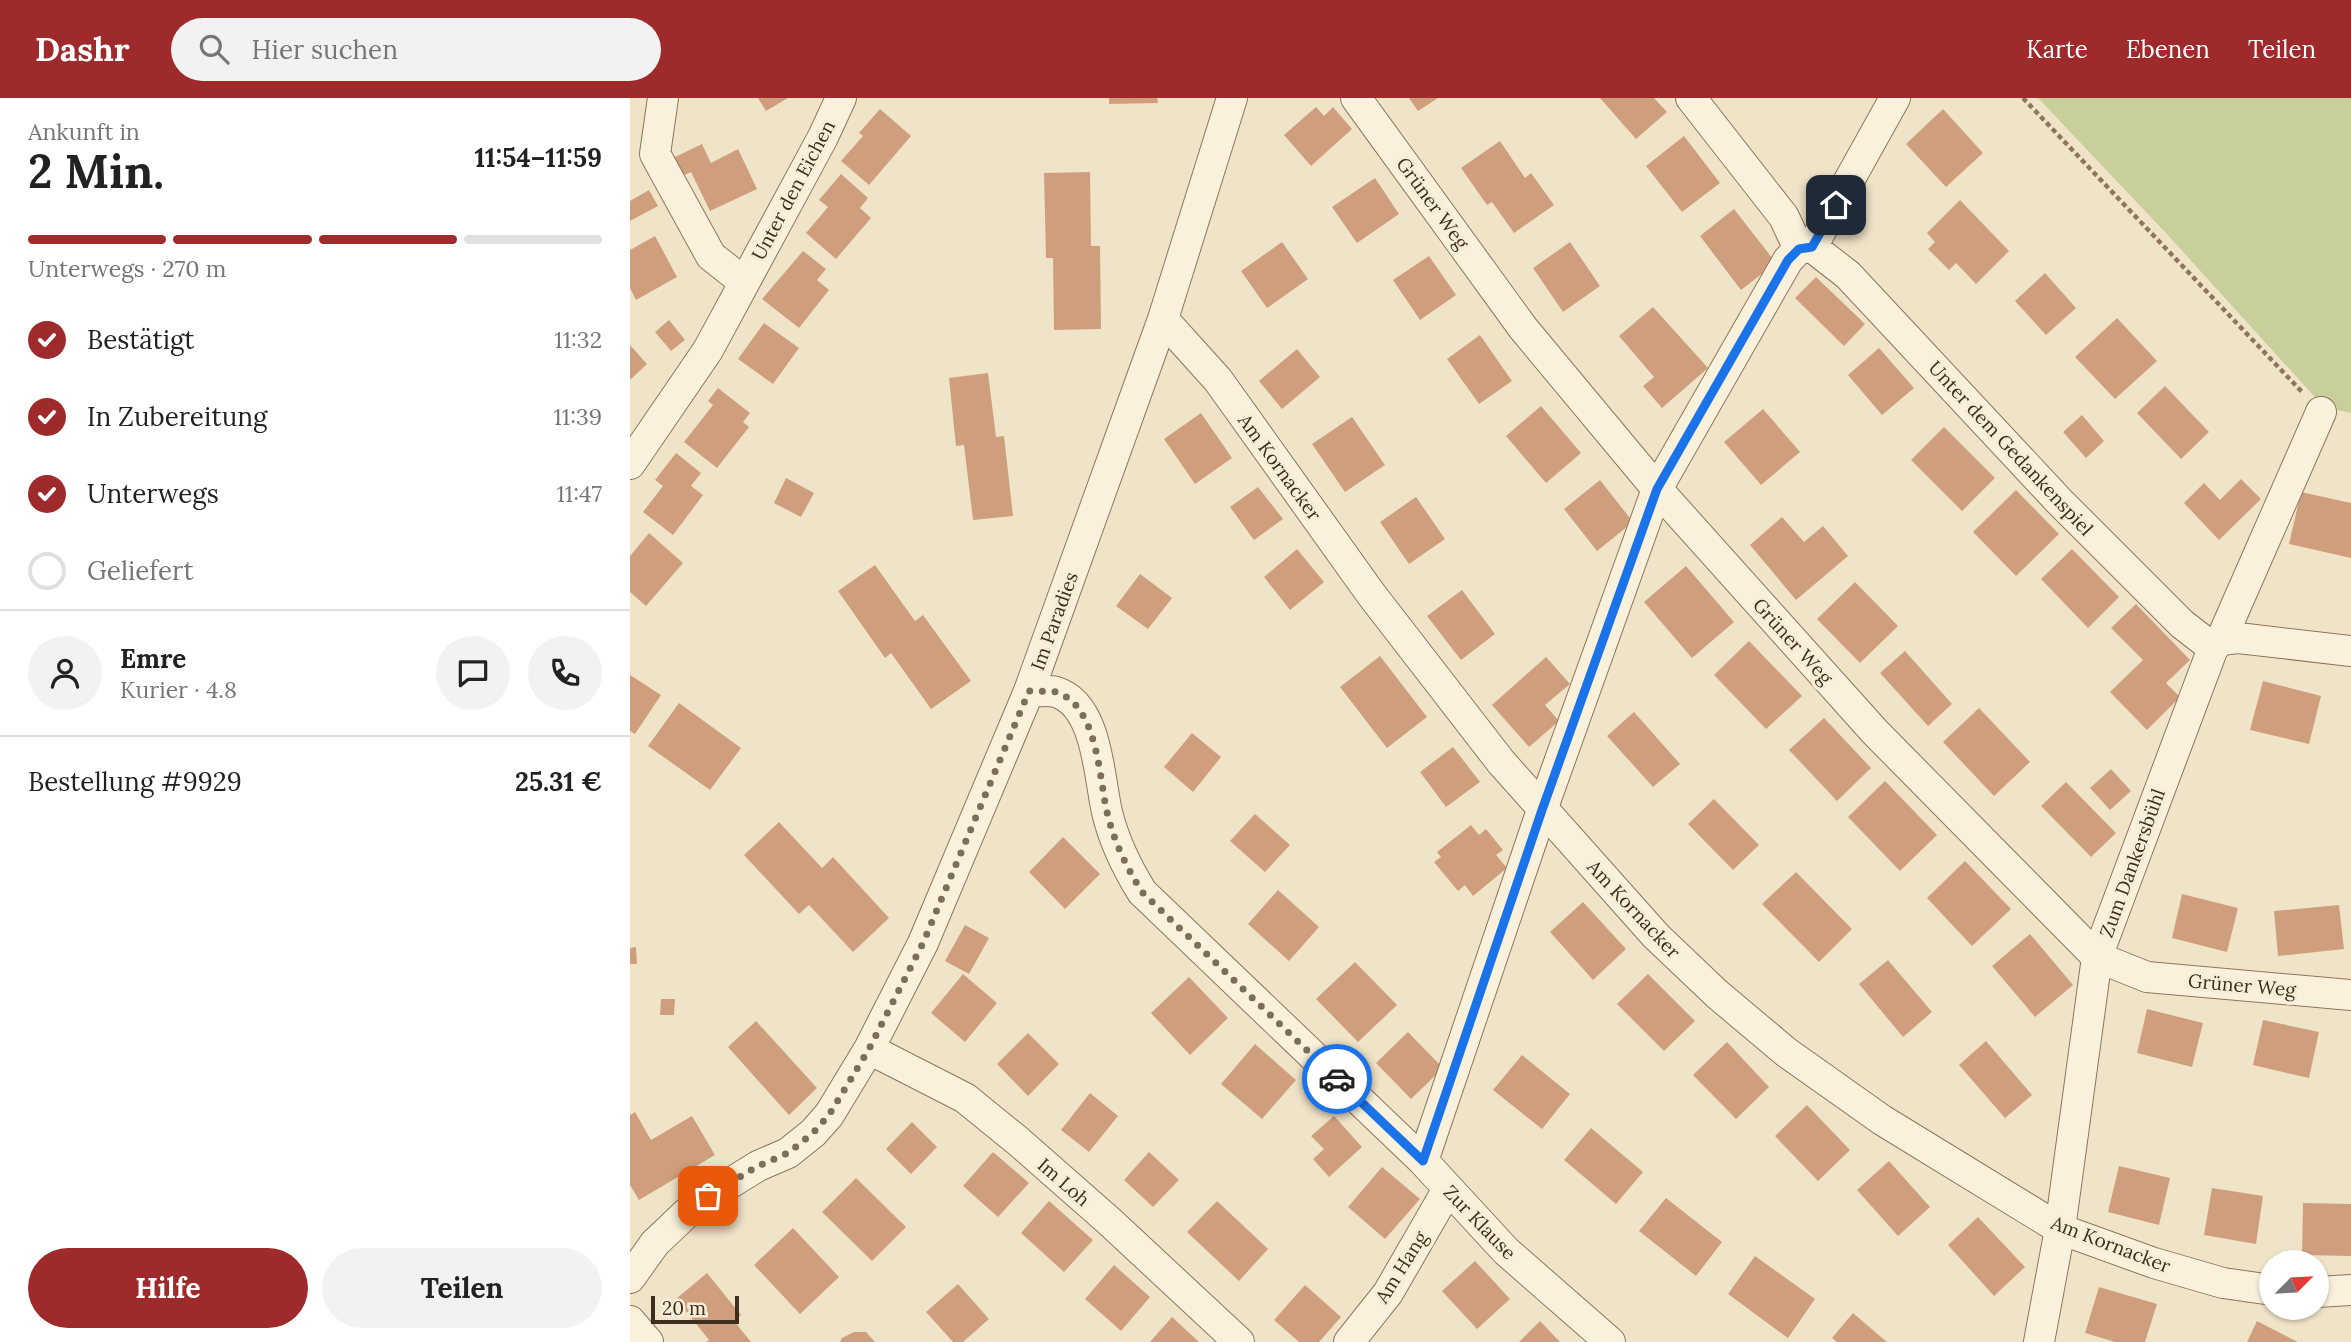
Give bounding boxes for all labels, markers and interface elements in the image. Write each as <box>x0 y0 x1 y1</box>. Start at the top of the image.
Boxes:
search box <box>171 18 661 81</box>
text: Dashr <box>35 28 129 70</box>
icon: search <box>195 30 233 68</box>
text: Hier suchen <box>251 33 398 66</box>
text: Karte <box>2026 34 2088 65</box>
text: Ebenen <box>2126 34 2210 65</box>
text: Teilen <box>2248 34 2316 65</box>
street label: Unter den Eichen <box>746 116 840 264</box>
text: Ankunft in <box>28 117 140 146</box>
text: 11:54–11:59 <box>475 141 602 174</box>
text: 2 Min. <box>28 142 164 201</box>
street label: Grüner Weg <box>1392 152 1475 254</box>
pin <box>1806 175 1866 235</box>
icon: home <box>1817 186 1855 224</box>
text: Unterwegs · 270 m <box>28 254 226 283</box>
icon: check <box>28 321 66 359</box>
text: Bestätigt <box>87 323 194 356</box>
text: 11:32 <box>554 325 602 354</box>
street label: Unter dem Gedankenspiel <box>1924 356 2098 540</box>
icon: check <box>28 398 66 436</box>
text: In Zubereitung <box>87 400 267 433</box>
text: 11:39 <box>553 402 602 431</box>
street label: Am Kornacker <box>1233 408 1327 526</box>
icon: check <box>28 475 66 513</box>
text: Unterwegs <box>87 477 219 510</box>
text: 11:47 <box>556 479 602 508</box>
text: Geliefert <box>87 554 194 587</box>
street label: Im Paradies <box>1025 568 1083 674</box>
street label: Grüner Weg <box>1748 593 1838 690</box>
button: person <box>28 636 102 710</box>
button: chat <box>436 636 510 710</box>
button: phone <box>528 636 602 710</box>
text: Emre <box>120 642 186 675</box>
text: Kurier · 4.8 <box>120 675 237 704</box>
text: Bestellung #9929 <box>28 765 242 798</box>
text: 25.31 € <box>515 765 602 798</box>
street label: Zum Dankersbühl <box>2094 785 2170 941</box>
street label: Am Kornacker <box>1582 854 1686 964</box>
street label: Grüner Weg <box>2187 968 2297 1002</box>
courier <box>1302 1044 1372 1114</box>
icon: car <box>1318 1060 1356 1098</box>
street label: Im Loh <box>1033 1153 1095 1211</box>
pin <box>678 1166 738 1226</box>
icon: bag <box>689 1177 727 1215</box>
street label: Zur Klause <box>1439 1180 1521 1264</box>
street label: Am Kornacker <box>2047 1210 2175 1278</box>
street label: Am Hang <box>1369 1226 1433 1308</box>
button: Hilfe <box>28 1248 308 1328</box>
button: Teilen <box>322 1248 602 1328</box>
north arrow <box>2259 1250 2329 1320</box>
map controls <box>2259 1250 2329 1320</box>
scale bar <box>651 1293 738 1325</box>
text: 20 m <box>662 1296 706 1320</box>

